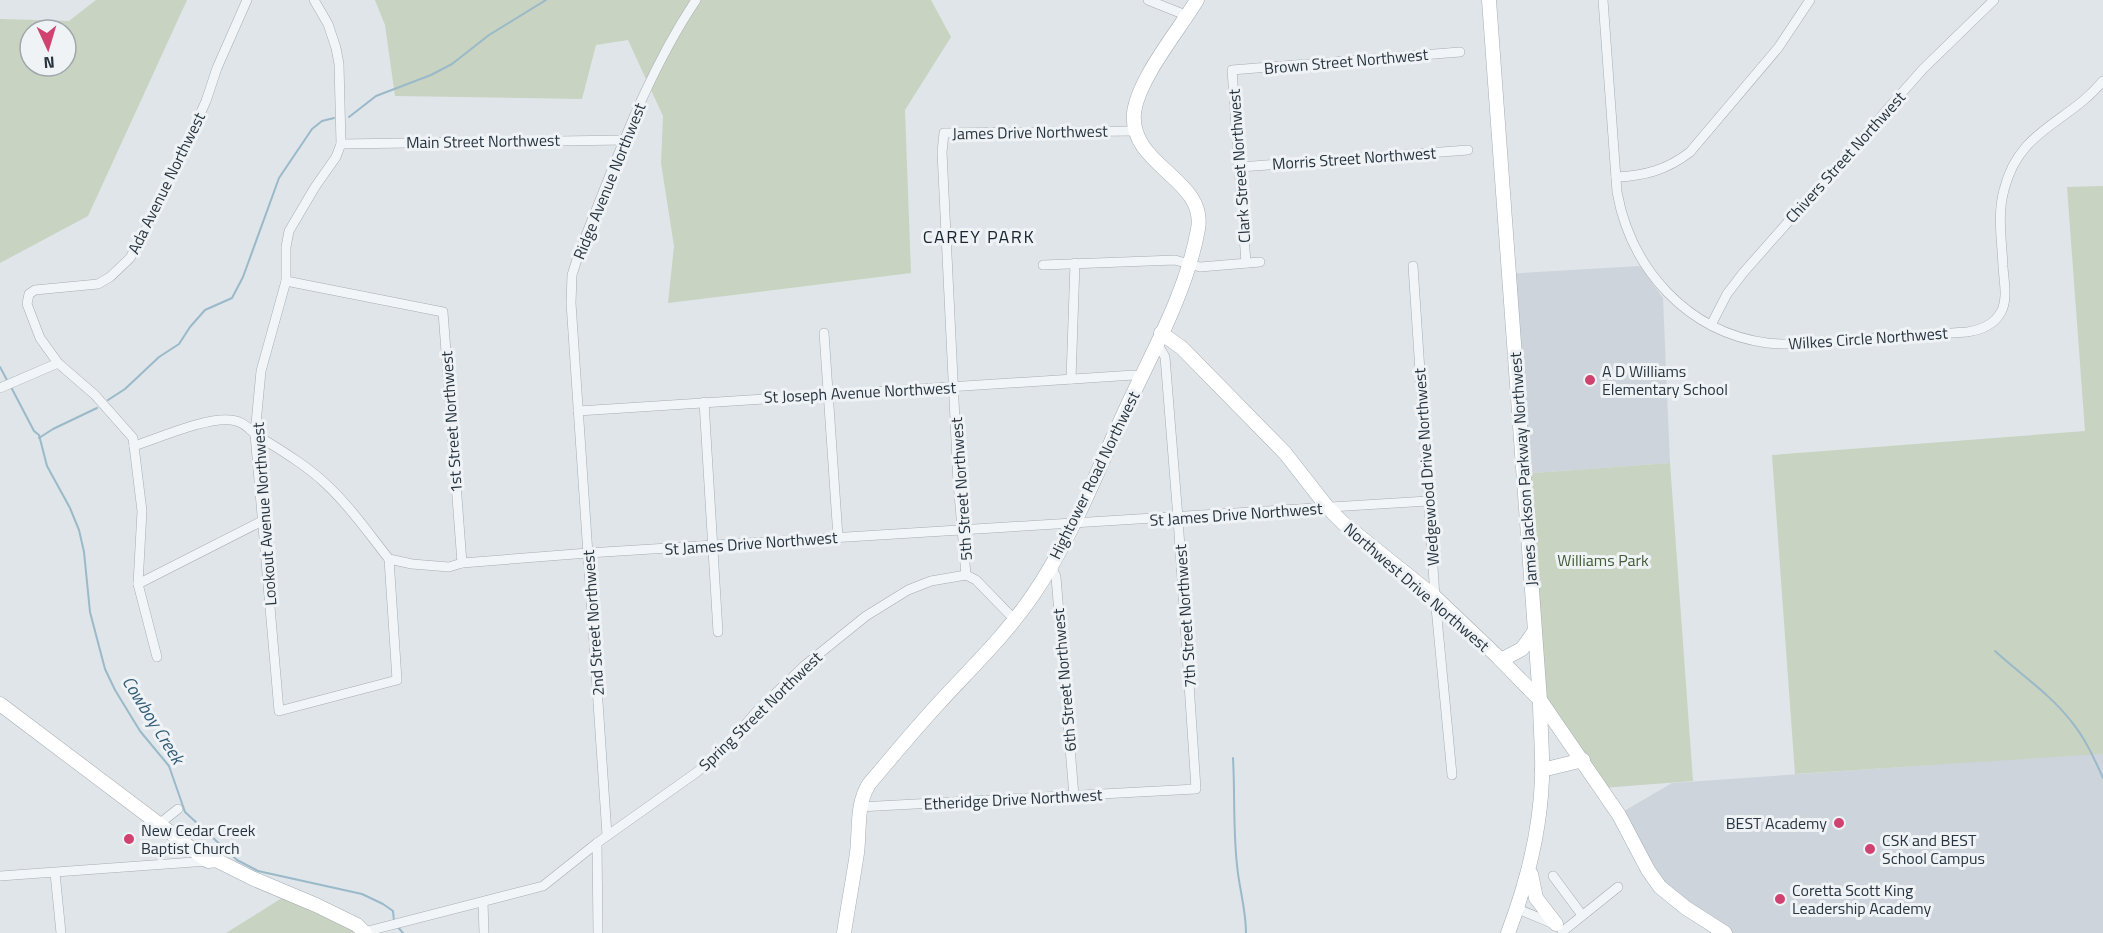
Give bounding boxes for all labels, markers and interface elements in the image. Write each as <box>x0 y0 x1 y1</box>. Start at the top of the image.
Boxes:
north arrow <box>18 18 78 78</box>
street label: Brown Street Northwest <box>1263 42 1429 80</box>
text: N <box>43 51 55 75</box>
street label: Chivers Street Northwest <box>1779 86 1911 228</box>
street label: Clark Street Northwest <box>1222 88 1256 244</box>
street label: Ridge Avenue Northwest <box>567 99 652 263</box>
street label: Ada Avenue Northwest <box>121 108 211 258</box>
street label: James Drive Northwest <box>952 119 1108 145</box>
street label: Main Street Northwest <box>406 128 561 154</box>
street label: Morris Street Northwest <box>1271 140 1437 176</box>
district label: CAREY PARK <box>923 223 1035 250</box>
street label: Wilkes Circle Northwest <box>1787 320 1949 356</box>
street label: 1st Street Northwest <box>434 350 468 494</box>
street label: James Jackson Parkway Northwest <box>1503 351 1543 587</box>
place label: A D Williams Elementary School <box>1602 359 1728 401</box>
street label: Wedgewood Drive Northwest <box>1407 367 1445 567</box>
marker: A D Williams Elementary School <box>1583 373 1597 387</box>
street label: St Joseph Avenue Northwest <box>763 375 957 409</box>
street label: Hightower Road Northwest <box>1043 386 1145 563</box>
street label: 5th Street Northwest <box>944 416 978 561</box>
street label: Lookout Avenue Northwest <box>246 421 282 606</box>
street label: St James Drive Northwest <box>1149 496 1324 532</box>
street label: Northwest Drive Northwest <box>1339 517 1495 657</box>
street label: St James Drive Northwest <box>664 525 839 561</box>
street label: 7th Street Northwest <box>1168 543 1202 688</box>
park label: Williams Park <box>1557 548 1649 572</box>
street label: 2nd Street Northwest <box>576 549 610 697</box>
street label: 6th Street Northwest <box>1046 607 1082 753</box>
street label: Spring Street Northwest <box>693 645 827 776</box>
water label: Cowboy Creek <box>116 670 192 771</box>
street label: Etheridge Drive Northwest <box>923 782 1103 816</box>
place label: BEST Academy <box>1726 811 1827 835</box>
marker: BEST Academy <box>1832 816 1846 830</box>
place label: New Cedar Creek Baptist Church <box>141 818 256 860</box>
place label: CSK and BEST School Campus <box>1882 828 1985 870</box>
marker: New Cedar Creek Baptist Church <box>122 832 136 846</box>
marker: CSK and BEST School Campus <box>1863 842 1877 856</box>
place label: Coretta Scott King Leadership Academy <box>1792 878 1932 920</box>
marker: Coretta Scott King Leadership Academy <box>1773 892 1787 906</box>

